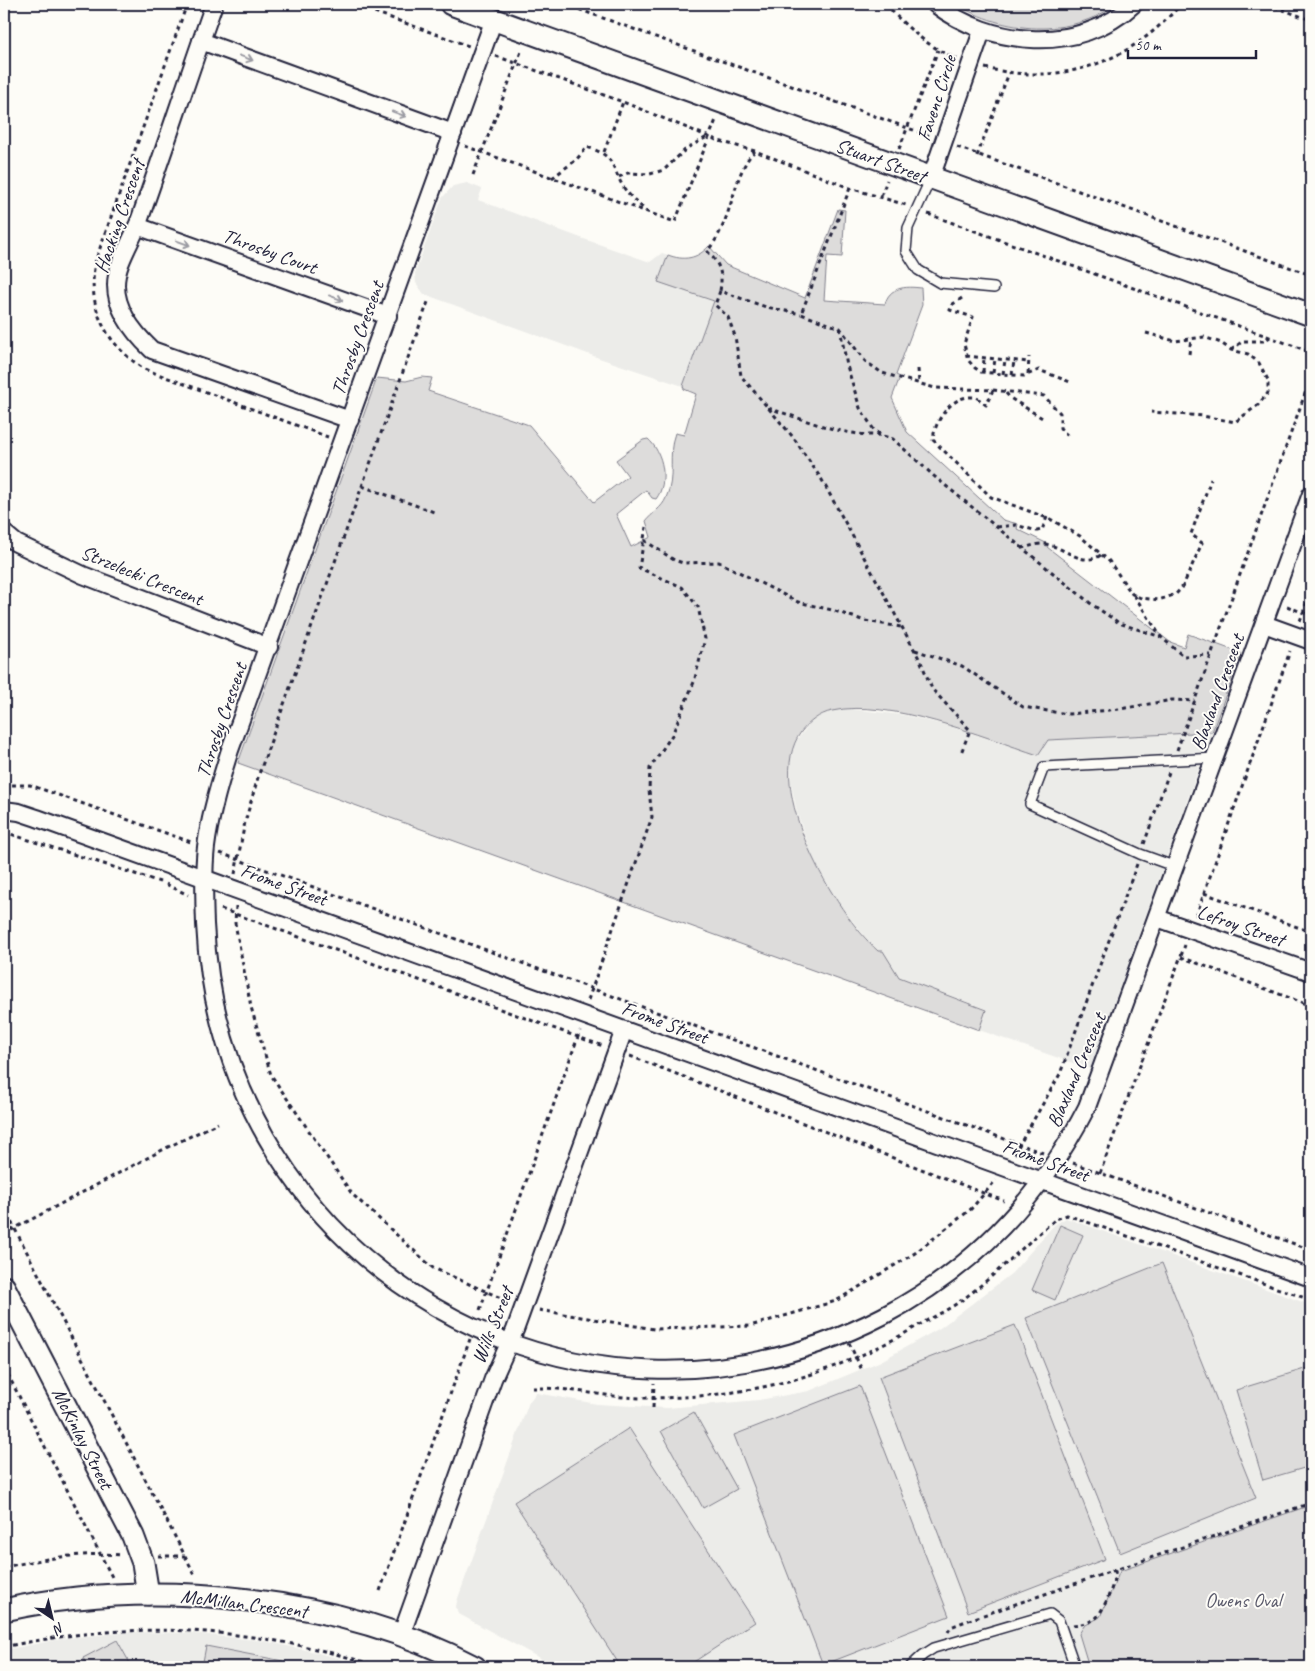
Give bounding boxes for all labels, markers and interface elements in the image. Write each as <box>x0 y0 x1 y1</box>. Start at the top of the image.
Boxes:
scale bar <box>1128 28 1255 60</box>
text: 50 m <box>1135 36 1162 55</box>
street label: Favenc Circle <box>911 51 963 144</box>
one-way arrow <box>238 54 254 63</box>
one-way arrow <box>391 110 406 119</box>
street label: Stuart Street <box>832 133 933 190</box>
street label: Hacking Crescent <box>88 153 152 276</box>
street label: Throsby Court <box>220 223 322 281</box>
one-way arrow <box>175 239 190 248</box>
street label: Throsby Crescent <box>325 276 390 399</box>
one-way arrow <box>328 294 343 303</box>
street label: Strzelecki Crescent <box>77 540 209 612</box>
street label: Blaxland Crescent <box>1185 628 1251 754</box>
street label: Throsby Crescent <box>190 657 253 781</box>
street label: Frome Street <box>237 857 333 912</box>
street label: Lefroy Street <box>1194 899 1291 953</box>
street label: Frome Street <box>618 995 714 1050</box>
street label: Blaxland Crescent <box>1041 1007 1113 1131</box>
street label: Frome Street <box>999 1133 1095 1188</box>
street label: Wills Street <box>466 1280 520 1367</box>
street label: McKinlay Street <box>46 1383 120 1495</box>
street label: McMillan Crescent <box>179 1583 312 1624</box>
park label: Owens Oval <box>1205 1588 1284 1613</box>
north arrow <box>28 1594 78 1644</box>
text: N <box>49 1619 68 1639</box>

